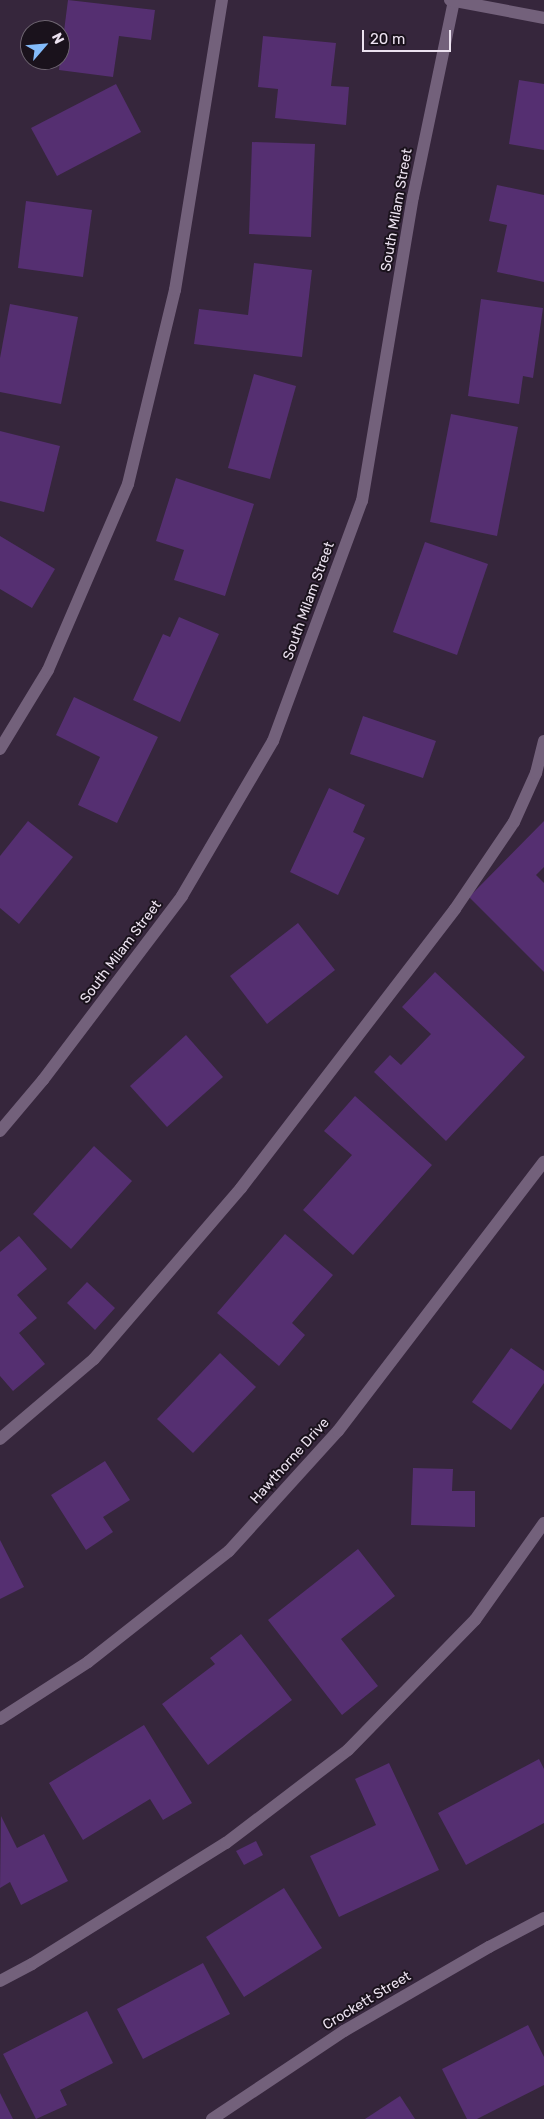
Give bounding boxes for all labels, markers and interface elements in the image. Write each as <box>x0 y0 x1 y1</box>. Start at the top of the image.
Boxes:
north arrow <box>20 20 70 70</box>
scale bar <box>364 20 453 52</box>
text: N <box>48 30 68 47</box>
text: 20 m <box>370 30 405 48</box>
street label: South Milam Street <box>378 147 416 273</box>
street label: South Milam Street <box>280 540 338 662</box>
street label: South Milam Street <box>77 897 165 1007</box>
street label: Hawthorne Drive <box>247 1415 333 1507</box>
street label: Crockett Street <box>320 1968 414 2034</box>

